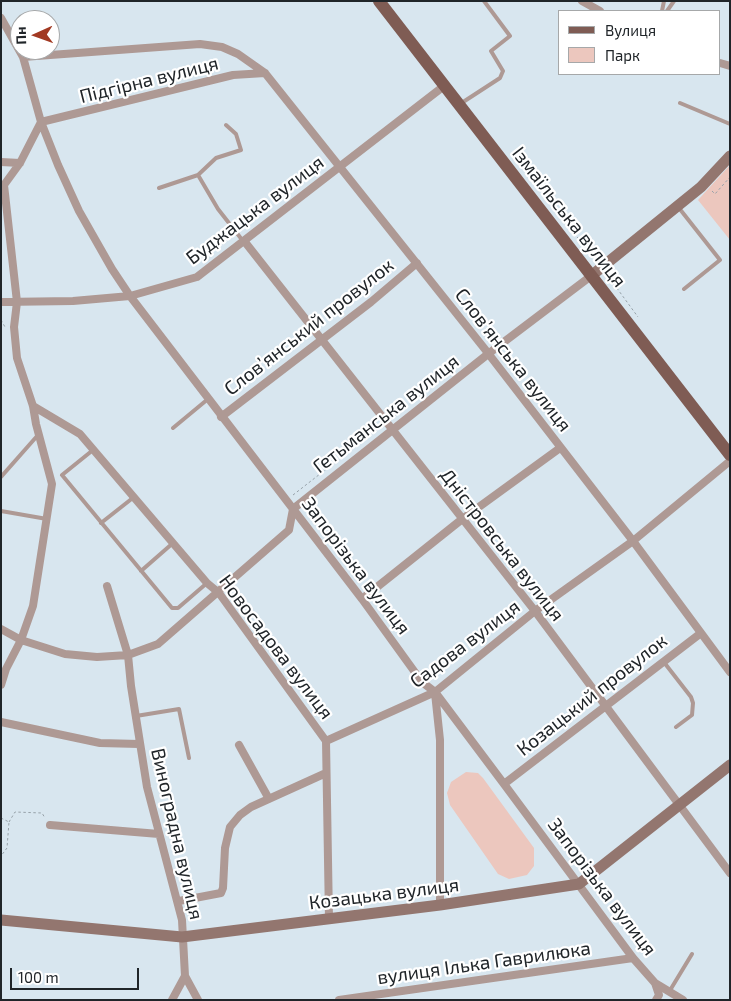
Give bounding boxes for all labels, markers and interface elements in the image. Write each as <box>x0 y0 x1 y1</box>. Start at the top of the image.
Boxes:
north arrow <box>10 10 60 60</box>
legend <box>558 10 721 75</box>
text: Вулиця <box>605 21 656 39</box>
text: Пн <box>12 26 29 45</box>
text: Парк <box>605 46 640 64</box>
street label: Підгірна вулиця <box>77 52 221 108</box>
street label: Ізмаїльська вулиця <box>507 142 631 292</box>
street label: Буджацька вулиця <box>182 151 328 269</box>
street label: Словʼянський провулок <box>220 254 398 400</box>
street label: Словʼянська вулиця <box>450 284 576 436</box>
street label: Гетьманська вулиця <box>308 350 464 478</box>
street label: Дністровська вулиця <box>435 464 569 626</box>
street label: Запорізька вулиця <box>297 493 415 639</box>
street label: Новосадова вулиця <box>214 570 338 724</box>
street label: Садова вулиця <box>406 595 524 693</box>
street label: Козацький провулок <box>512 629 672 761</box>
street label: Виноградна вулиця <box>146 746 208 922</box>
street label: Запорізька вулиця <box>543 814 661 960</box>
street label: Козацька вулиця <box>308 873 460 915</box>
street label: вулиця Ілька Гаврилюка <box>376 937 592 989</box>
scale bar <box>12 958 141 990</box>
text: 100 m <box>18 968 59 986</box>

